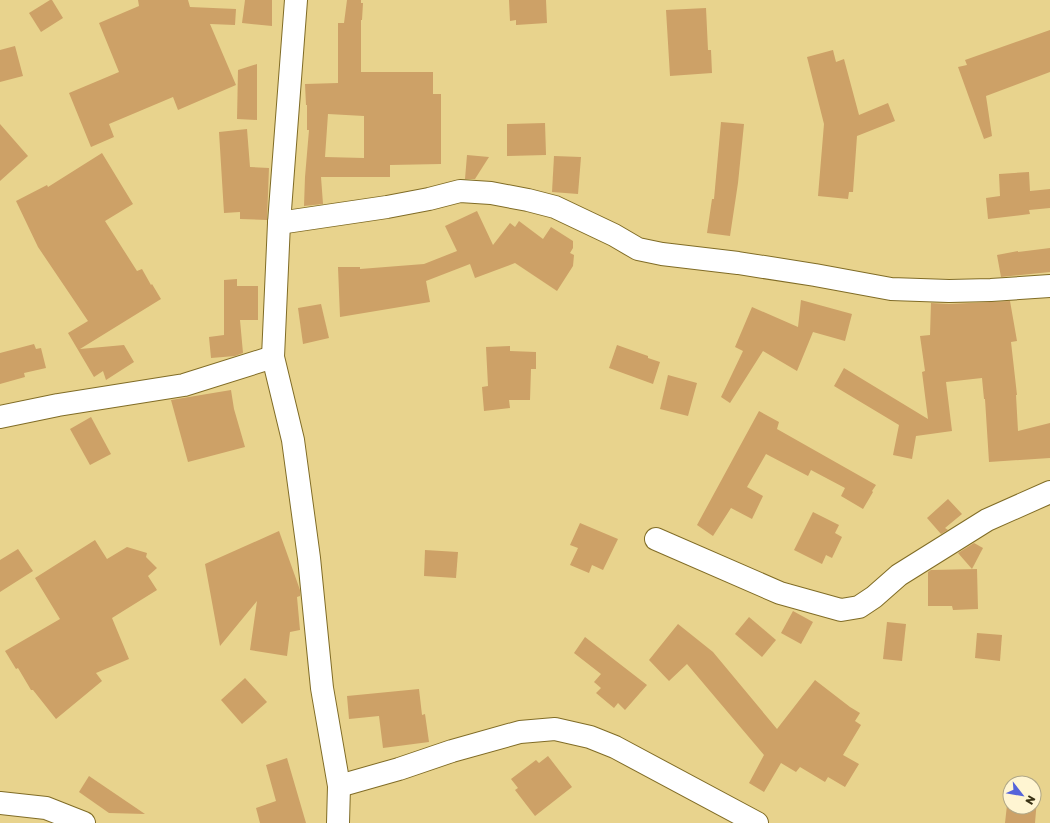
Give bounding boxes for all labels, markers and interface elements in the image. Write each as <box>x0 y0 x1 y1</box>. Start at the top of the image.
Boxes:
north arrow <box>1002 775 1042 815</box>
text: N <box>1023 793 1039 807</box>

